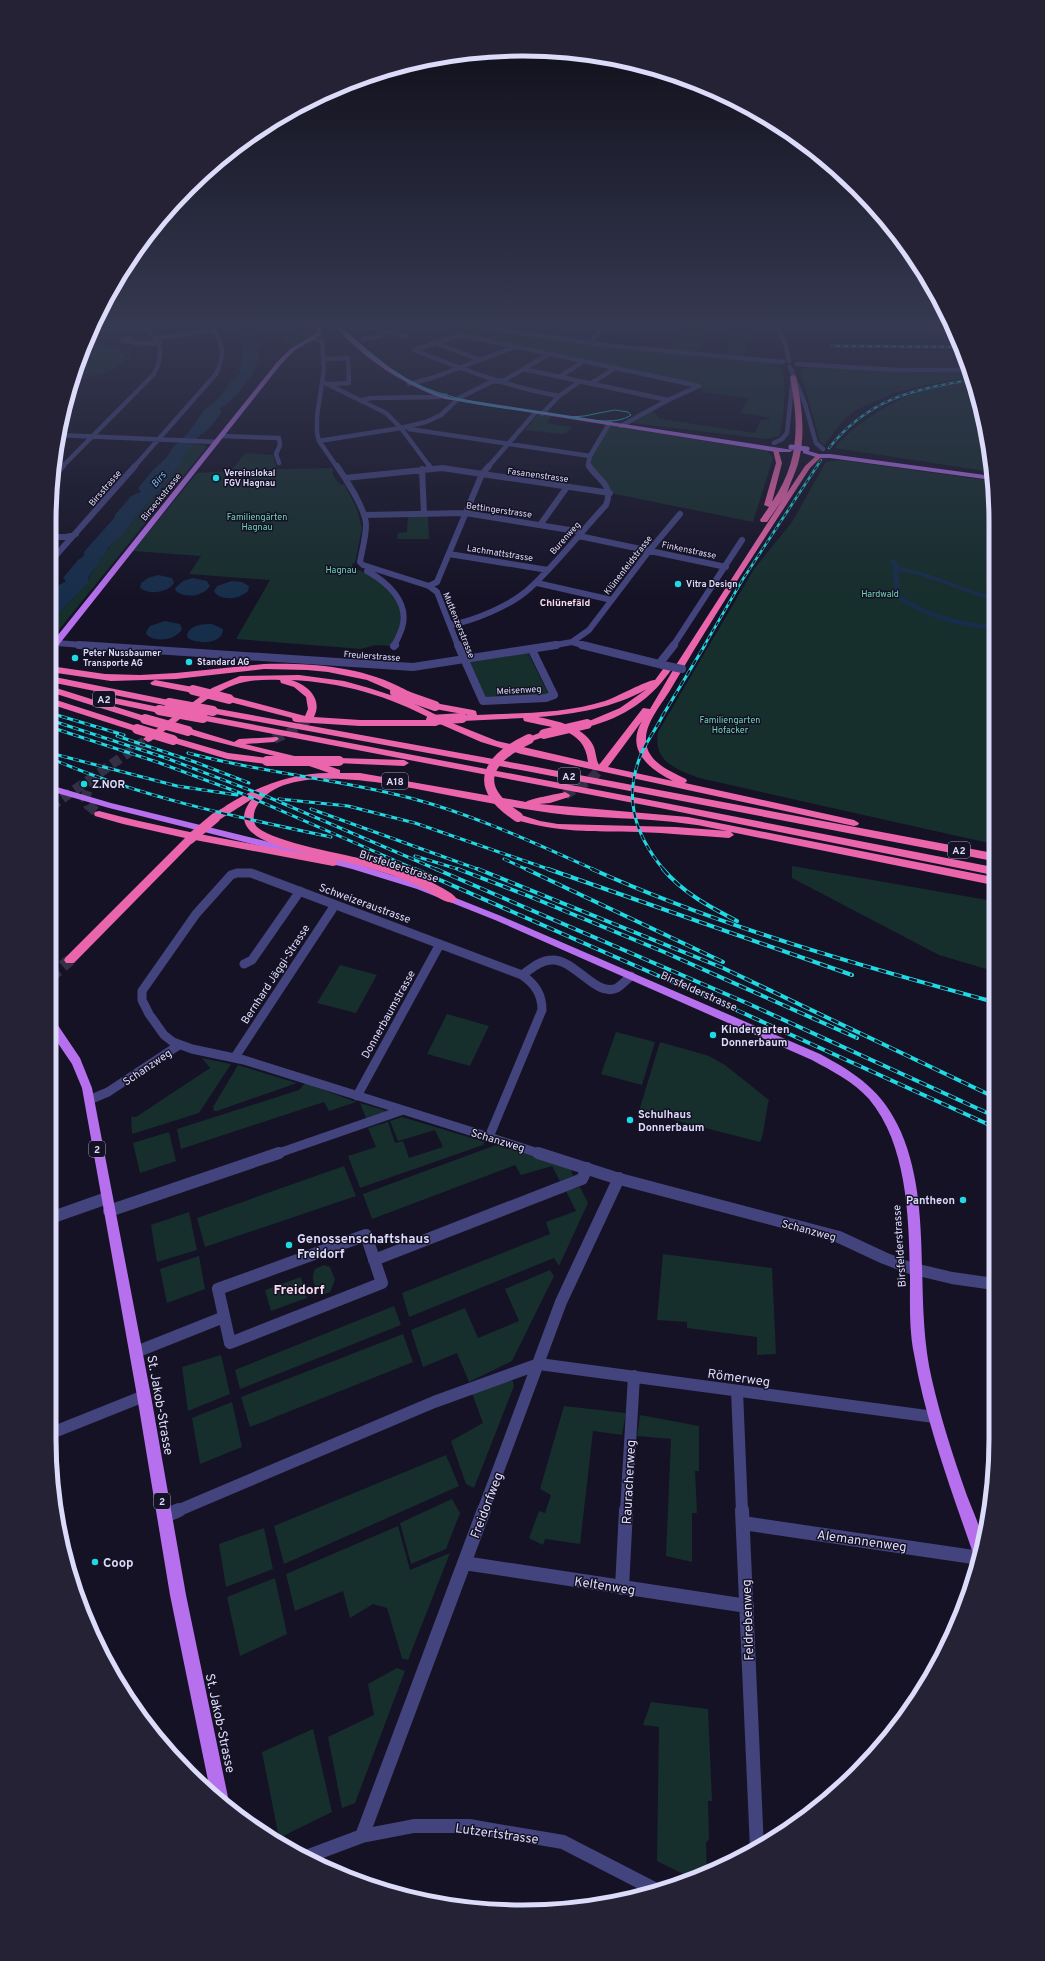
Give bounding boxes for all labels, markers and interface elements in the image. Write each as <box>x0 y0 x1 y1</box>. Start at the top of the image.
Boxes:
street label: Fasanenstrasse <box>507 466 569 485</box>
street label: Birsstrasse <box>87 468 124 509</box>
place label: Vereinslokal FGV Hagnau <box>224 468 275 489</box>
water label: Birs <box>149 469 170 491</box>
street label: Birseckstrasse <box>139 471 184 523</box>
marker: Vereinslokal FGV Hagnau <box>211 473 221 483</box>
street label: Bettingerstrasse <box>465 500 533 521</box>
park label: Familiengärten Hagnau <box>227 512 287 533</box>
street label: Burenweg <box>548 520 583 557</box>
street label: Klünenfeldstrasse <box>602 533 655 597</box>
street label: Finkenstrasse <box>661 539 717 562</box>
street label: Lachmattstrasse <box>466 543 534 564</box>
park label: Hagnau <box>326 565 356 576</box>
marker: Vitra Design <box>673 579 683 589</box>
place label: Vitra Design <box>686 579 737 590</box>
park label: Hardwald <box>861 589 899 600</box>
street label: Muttenzerstrasse <box>440 591 477 660</box>
district label: Chlünefäld <box>540 597 590 610</box>
place label: Peter Nussbaumer Transporte AG <box>83 648 161 669</box>
street label: Freulerstrasse <box>343 649 401 664</box>
marker: Peter Nussbaumer Transporte AG <box>70 653 80 663</box>
marker: Standard AG <box>184 657 194 667</box>
place label: Standard AG <box>197 657 249 668</box>
street label: Meisenweg <box>496 684 542 697</box>
road number: A2 <box>93 691 115 707</box>
park label: Familiengarten Hofacker <box>700 715 760 736</box>
road number: A2 <box>558 768 580 784</box>
road number: A18 <box>382 773 408 789</box>
place label: Z.NOR <box>92 778 125 792</box>
marker: Z.NOR <box>79 779 89 789</box>
road number: A2 <box>948 842 970 858</box>
street label: Birsfelderstrasse <box>357 848 440 886</box>
street label: Schweizeraustrasse <box>317 881 413 927</box>
street label: Bernhard Jäggi-Strasse <box>238 922 313 1027</box>
street label: Donnerbaumstrasse <box>359 968 419 1061</box>
street label: Birsfelderstrasse <box>658 969 739 1015</box>
place label: Kindergarten Donnerbaum <box>721 1023 789 1050</box>
marker: Kindergarten Donnerbaum <box>708 1030 718 1040</box>
street label: Schanzweg <box>121 1046 175 1089</box>
place label: Schulhaus Donnerbaum <box>638 1108 704 1135</box>
marker: Schulhaus Donnerbaum <box>625 1115 635 1125</box>
street label: Schanzweg <box>469 1126 526 1156</box>
road number: 2 <box>89 1141 105 1157</box>
place label: Pantheon <box>906 1194 955 1208</box>
marker: Pantheon <box>958 1195 968 1205</box>
street label: Birsfelderstrasse <box>890 1204 910 1288</box>
street label: Schanzweg <box>780 1217 838 1245</box>
place label: Genossenschaftshaus Freidorf <box>297 1232 430 1263</box>
marker: Genossenschaftshaus Freidorf <box>284 1240 294 1250</box>
district label: Freidorf <box>273 1282 325 1299</box>
street label: St. Jakob-Strasse <box>142 1354 176 1457</box>
street label: Römerweg <box>706 1367 771 1391</box>
street label: Rauracherweg <box>620 1439 640 1525</box>
street label: Freidorfweg <box>468 1470 508 1541</box>
road number: 2 <box>154 1493 170 1509</box>
street label: Alemannenweg <box>816 1528 908 1556</box>
place label: Coop <box>103 1556 133 1572</box>
marker: Coop <box>90 1557 100 1567</box>
street label: Keltenweg <box>573 1574 636 1600</box>
street label: Feldrebenweg <box>740 1579 758 1661</box>
street label: St. Jakob-Strasse <box>201 1672 237 1775</box>
street label: Lutzertstrasse <box>454 1821 539 1849</box>

